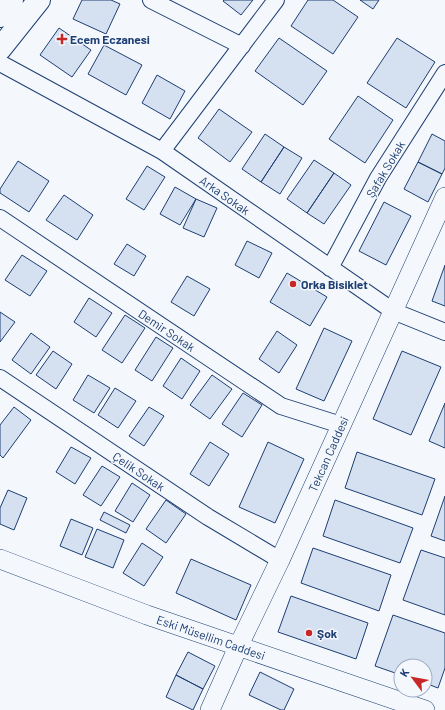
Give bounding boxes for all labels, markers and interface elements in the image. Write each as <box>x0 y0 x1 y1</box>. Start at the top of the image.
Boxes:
place label: Ecem Eczanesi <box>70 32 150 46</box>
marker: Ecem Eczanesi <box>57 34 67 44</box>
street label: Şafak Sokak <box>363 138 407 200</box>
street label: Arka Sokak <box>197 173 253 217</box>
place label: Orka Bisiklet <box>301 277 368 291</box>
marker: Orka Bisiklet <box>288 279 298 289</box>
street label: Demir Sokak <box>136 306 198 354</box>
street label: Tekcan Caddesi <box>305 414 351 494</box>
street label: Çelik Sokak <box>110 449 168 493</box>
street label: Eski Müsellim Caddesi <box>155 612 267 662</box>
place label: Şok <box>317 626 338 640</box>
marker: Şok <box>304 628 314 638</box>
north arrow <box>393 658 433 698</box>
text: K <box>397 666 411 679</box>

